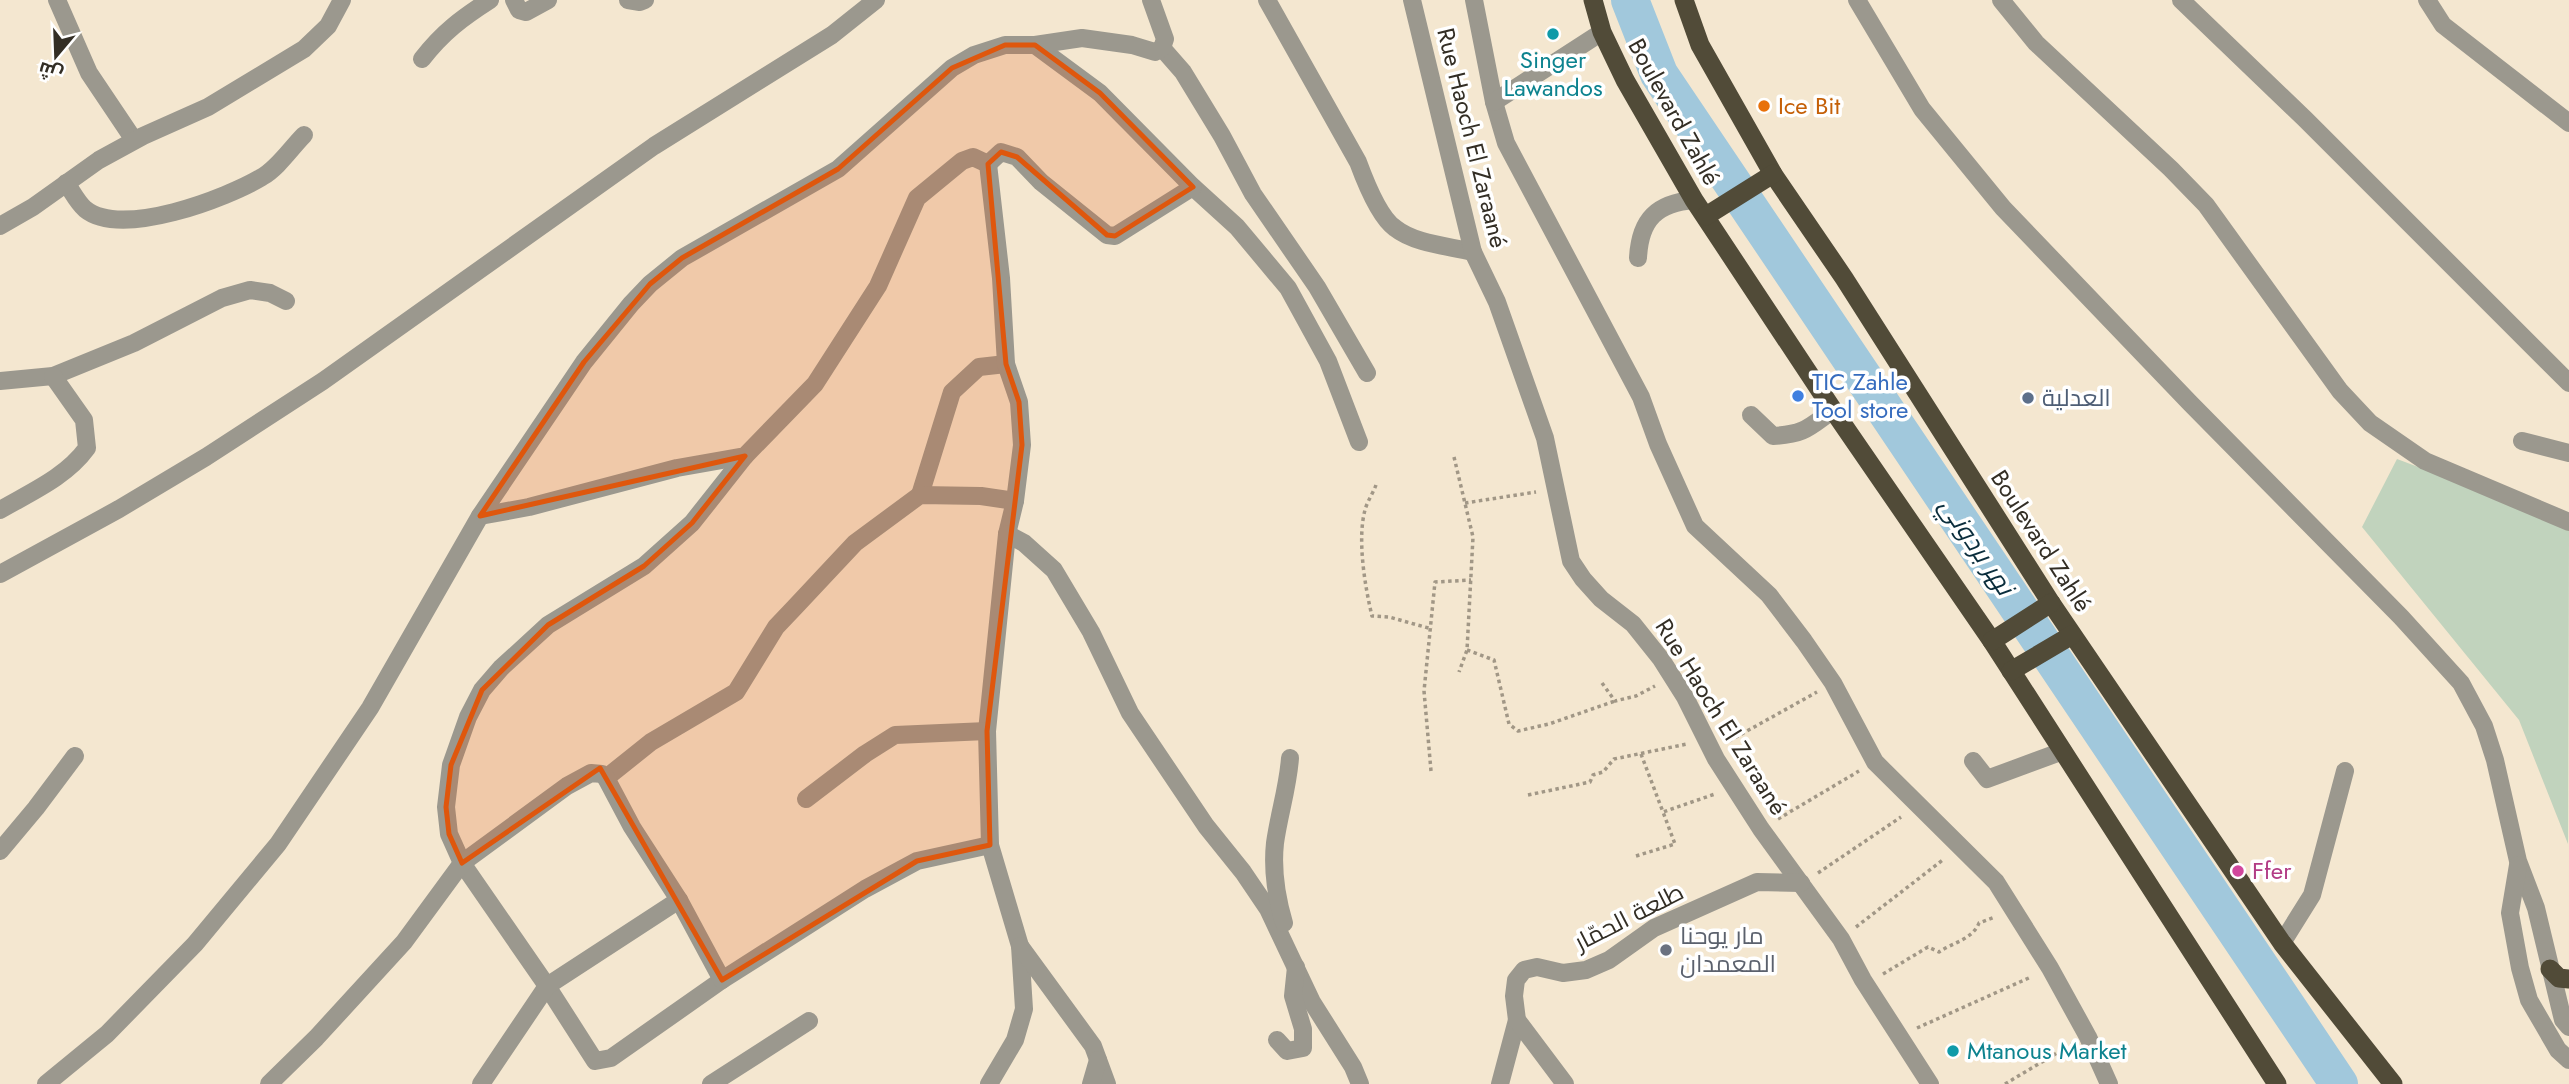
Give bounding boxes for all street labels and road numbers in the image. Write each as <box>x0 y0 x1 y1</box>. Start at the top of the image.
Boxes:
street label: Rue Haoch El Zaraané <box>1428 24 1517 252</box>
street label: Boulevard Zahlé <box>1620 32 1729 191</box>
street label: Boulevard Zahlé <box>1982 463 2100 619</box>
street label: Rue Haoch El Zaraané <box>1647 612 1796 822</box>
street label: طلعة الحمّار <box>1566 874 1690 960</box>

